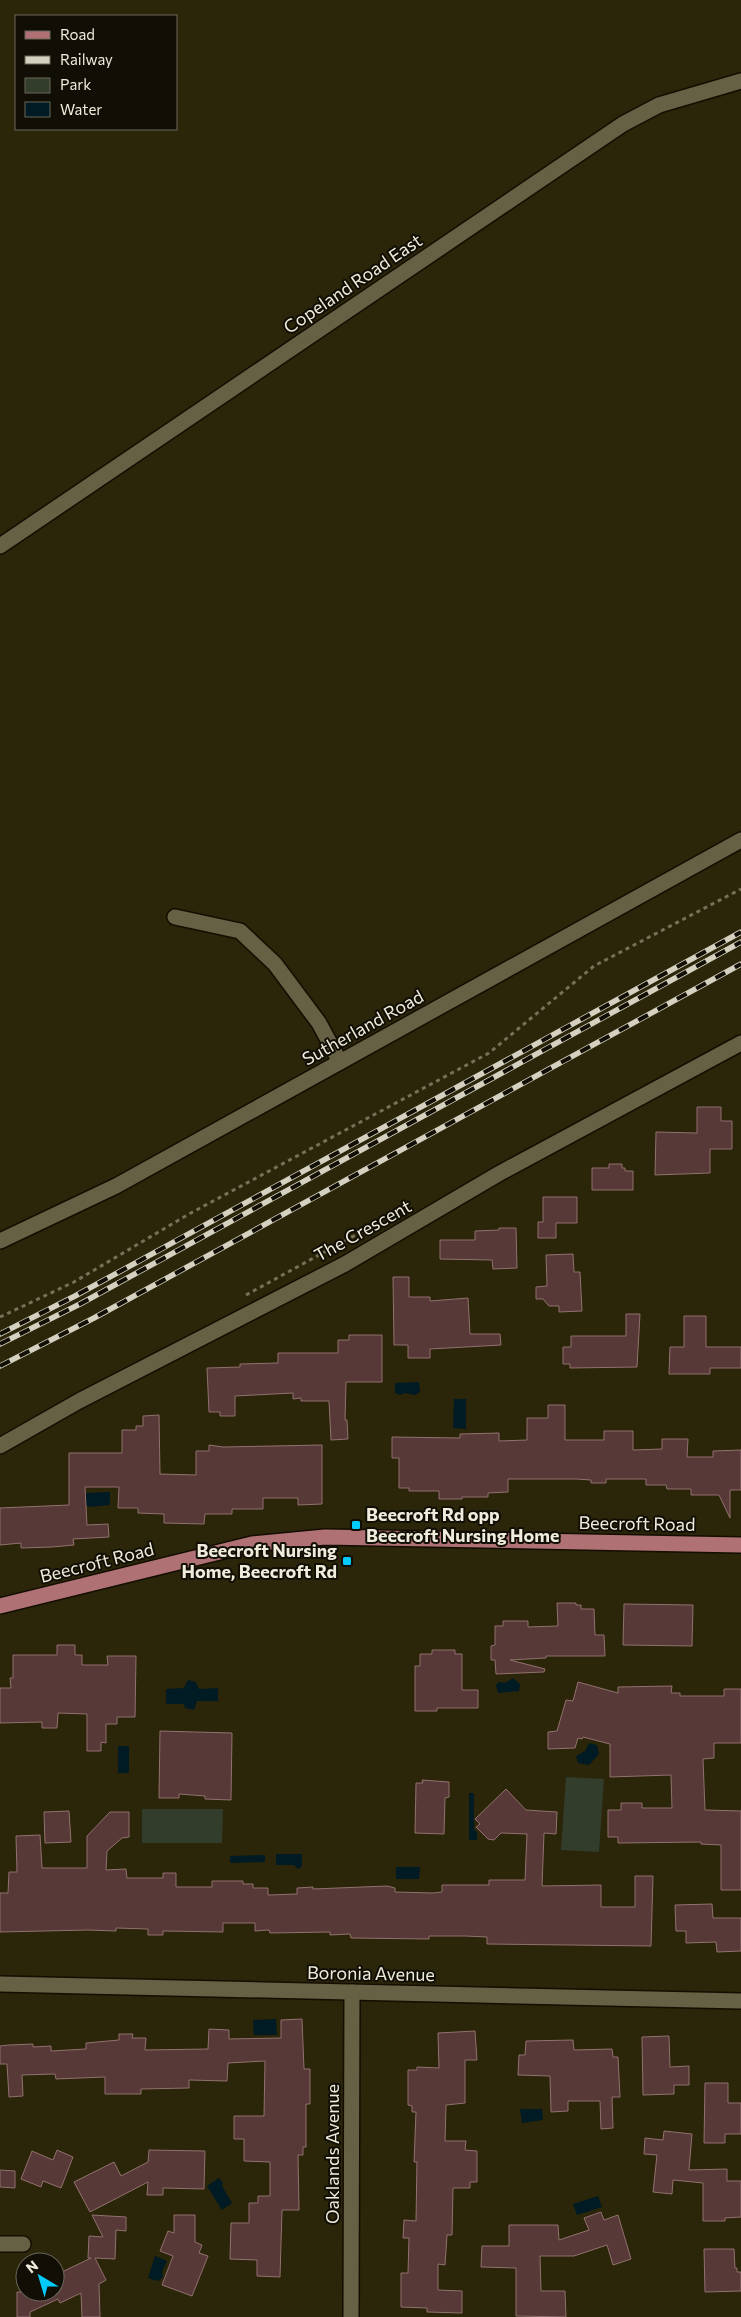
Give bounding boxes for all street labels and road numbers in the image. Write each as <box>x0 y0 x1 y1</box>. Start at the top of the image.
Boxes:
street label: Copeland Road East <box>279 229 426 338</box>
street label: Sutherland Road <box>298 985 427 1070</box>
street label: The Crescent <box>310 1194 415 1266</box>
street label: Beecroft Road <box>578 1511 696 1535</box>
street label: Beecroft Road <box>37 1537 156 1587</box>
street label: Boronia Avenue <box>307 1961 435 1985</box>
street label: Oaklands Avenue <box>321 2084 343 2224</box>

